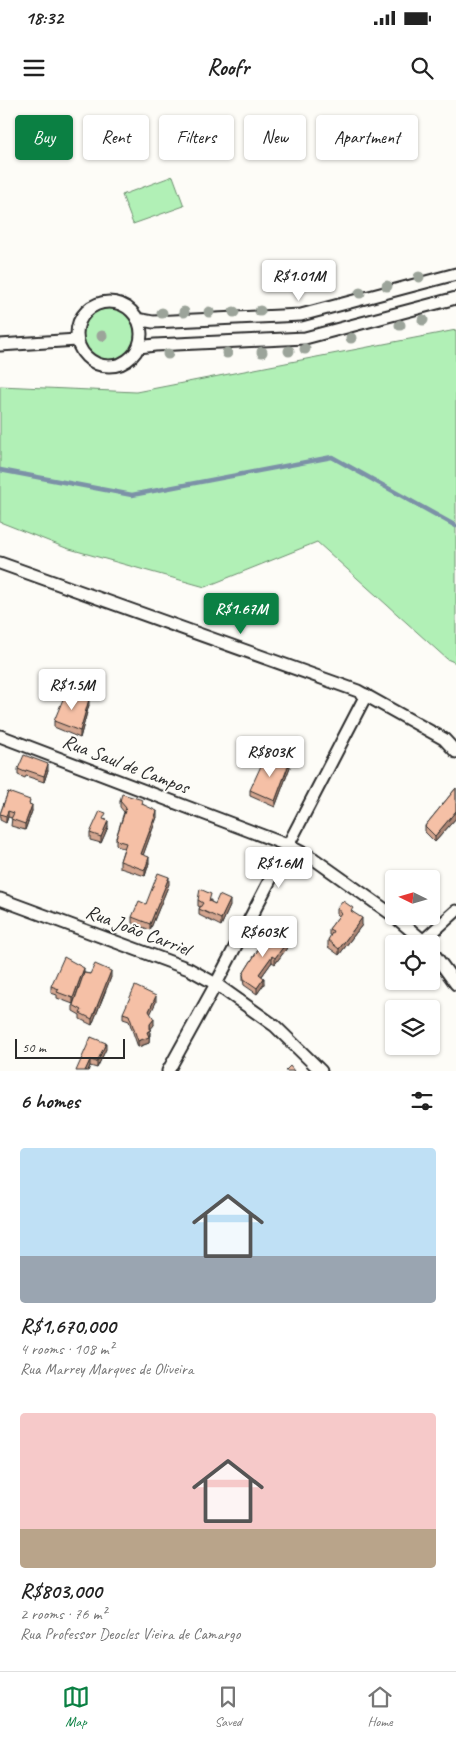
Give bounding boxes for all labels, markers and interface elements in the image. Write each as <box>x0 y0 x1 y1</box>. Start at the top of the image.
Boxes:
text: 18:32 <box>25 6 63 30</box>
icon: menu <box>20 54 48 82</box>
text: Roofr <box>207 54 249 82</box>
icon: search <box>408 54 436 82</box>
chip: Buy <box>15 115 73 160</box>
chip: Rent <box>83 115 149 160</box>
chip: Filters <box>159 115 234 160</box>
chip: New <box>244 115 306 160</box>
chip: Apartment <box>316 115 418 160</box>
pin: R$1.01M <box>253 260 345 302</box>
text: R$1.01M <box>273 266 325 286</box>
pin: R$1.67M <box>195 592 287 635</box>
text: R$1.67M <box>215 599 267 619</box>
pin: R$1.5M <box>31 668 113 711</box>
text: R$1.5M <box>50 675 94 695</box>
street label: Rua Saul de Campos <box>59 728 195 800</box>
pin: R$803K <box>229 736 311 778</box>
text: R$803K <box>247 742 293 762</box>
pin: R$1.6M <box>238 846 320 889</box>
text: R$1.6M <box>256 853 302 873</box>
north arrow <box>385 870 440 925</box>
map controls <box>385 870 440 1055</box>
street label: Rua João Carriel <box>82 899 197 963</box>
pin: R$603K <box>222 916 304 958</box>
text: R$603K <box>240 922 286 942</box>
button: locate <box>385 935 440 990</box>
button: layers <box>385 1000 440 1055</box>
scale bar <box>15 1036 125 1059</box>
text: 50 m <box>22 1039 46 1056</box>
icon: filters <box>408 1087 436 1115</box>
text: 6 homes <box>20 1088 80 1114</box>
icon: home <box>183 1181 273 1271</box>
text: R$1,670,000 <box>20 1313 116 1339</box>
text: 4 rooms · 108 m² <box>20 1339 114 1359</box>
text: Rua Marrey Marques de Oliveira <box>20 1359 193 1379</box>
icon: home <box>183 1446 273 1536</box>
text: R$803,000 <box>20 1578 102 1604</box>
text: 2 rooms · 76 m² <box>20 1604 106 1624</box>
text: Rua Professor Deocles Vieira de Camargo <box>20 1624 240 1644</box>
tab: Map <box>62 1683 90 1730</box>
tab: Saved <box>214 1683 242 1730</box>
tab: Home <box>366 1683 394 1730</box>

